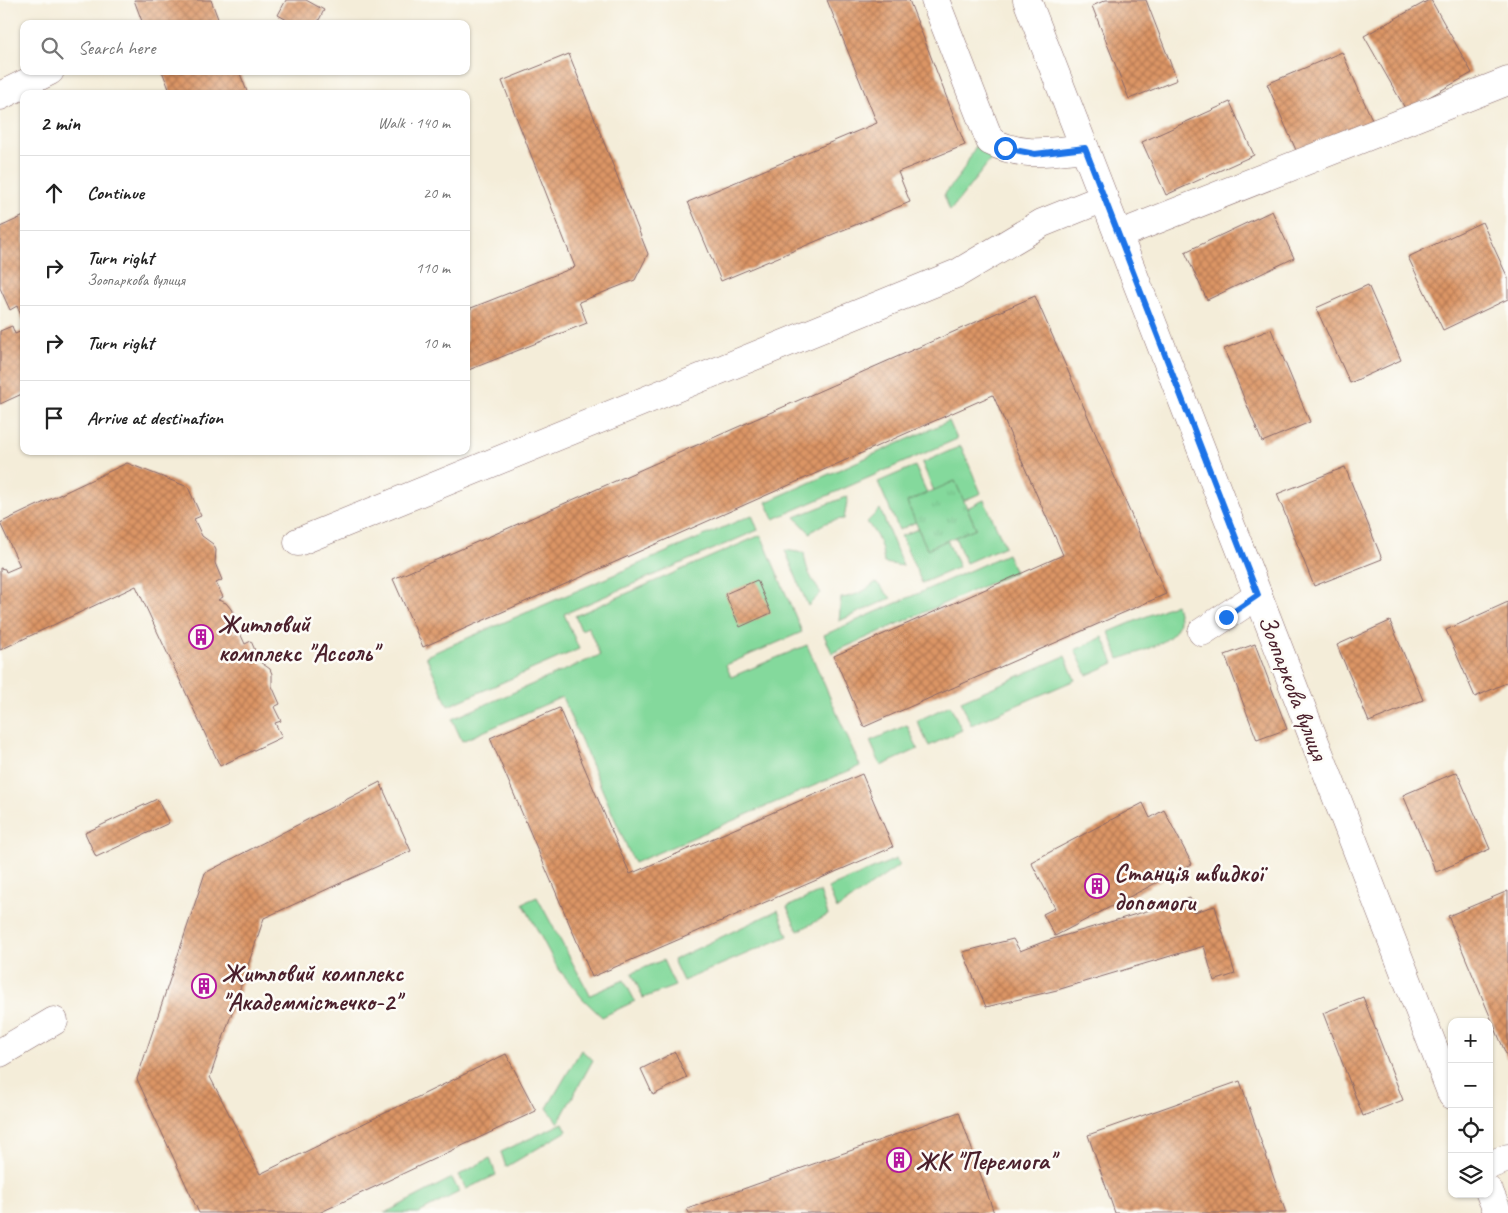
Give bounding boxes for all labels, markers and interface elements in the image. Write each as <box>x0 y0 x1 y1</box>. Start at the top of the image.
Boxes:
search box <box>20 20 470 75</box>
icon: search <box>38 34 66 62</box>
text: Search here <box>78 36 155 60</box>
text: 2 min <box>40 110 80 136</box>
text: Walk · 140 m <box>378 113 450 133</box>
route start <box>994 137 1017 160</box>
icon: ahead <box>40 179 68 207</box>
text: Continue <box>87 181 144 205</box>
text: 20 m <box>423 183 450 203</box>
text: Turn right <box>87 246 154 270</box>
icon: right <box>40 254 68 282</box>
text: 110 m <box>416 258 450 278</box>
text: Зоопаркова вулиця <box>87 270 185 290</box>
icon: right <box>40 329 68 357</box>
text: Turn right <box>87 331 154 355</box>
text: 10 m <box>423 333 450 353</box>
icon: arrive <box>40 404 68 432</box>
text: Arrive at destination <box>87 406 223 430</box>
route end <box>1215 606 1238 629</box>
place label: Житловий комплекс "Ассоль" <box>218 608 383 669</box>
street label: Зоопаркова вулиця <box>1251 610 1336 766</box>
building icon: Житловий комплекс "Ассоль" <box>188 624 214 650</box>
place label: Станція швидкої допомоги <box>1114 857 1268 918</box>
building icon: Станція швидкої допомоги <box>1084 873 1110 899</box>
place label: Житловий комплекс "Академмістечко-2" <box>222 957 405 1018</box>
building icon: Житловий комплекс "Академмістечко-2" <box>191 973 217 999</box>
map controls <box>1448 1018 1493 1198</box>
button: + <box>1448 1018 1493 1063</box>
button: − <box>1448 1063 1493 1108</box>
button: locate <box>1448 1108 1493 1153</box>
place label: ЖК "Перемога" <box>916 1145 1060 1177</box>
building icon: ЖК "Перемога" <box>886 1147 912 1173</box>
button: layers <box>1448 1153 1493 1198</box>

